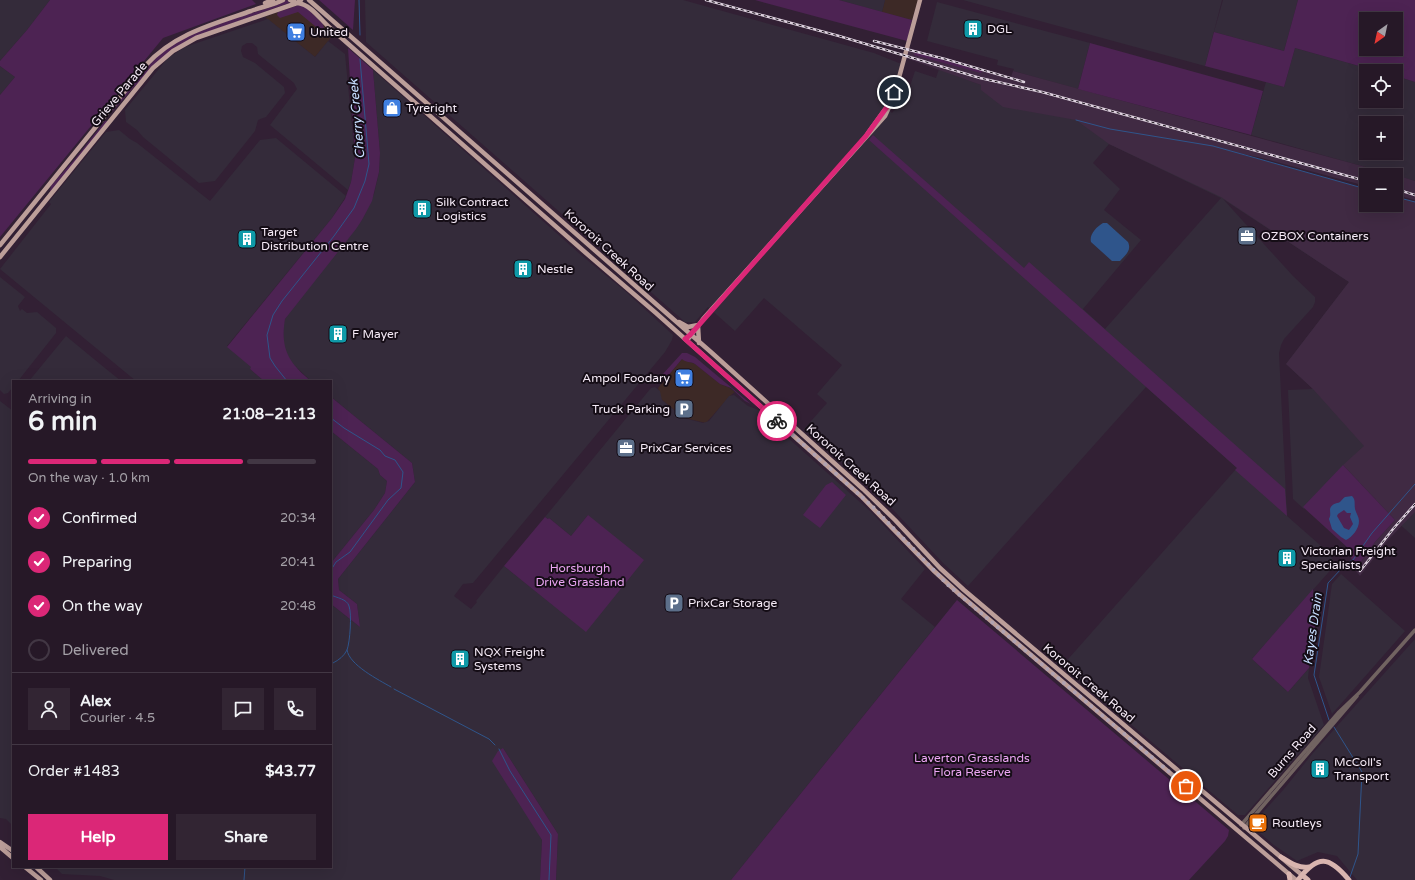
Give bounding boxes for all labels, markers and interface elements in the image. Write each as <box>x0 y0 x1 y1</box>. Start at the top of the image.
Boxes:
north arrow <box>1359 12 1403 56</box>
map controls <box>1359 12 1403 212</box>
building icon: DGL <box>962 18 984 40</box>
supermarket icon: United <box>285 21 307 43</box>
place label: DGL <box>987 22 1012 36</box>
place label: United <box>310 25 348 39</box>
street label: Grieve Parade <box>88 59 150 129</box>
button: locate <box>1359 64 1403 108</box>
pin <box>877 75 911 109</box>
water label: Cherry Creek <box>345 77 368 160</box>
icon: home <box>883 81 905 103</box>
shop icon: Tyreright <box>381 97 403 119</box>
place label: Tyreright <box>406 101 457 115</box>
button: + <box>1359 116 1403 160</box>
button: − <box>1359 168 1403 212</box>
place label: Silk Contract Logistics <box>436 195 509 223</box>
building icon: Silk Contract Logistics <box>411 198 433 220</box>
street label: Kororoit Creek Road <box>561 206 657 294</box>
place label: Target Distribution Centre <box>261 225 369 253</box>
office icon: OZBOX Containers <box>1236 225 1258 247</box>
building icon: Target Distribution Centre <box>236 228 258 250</box>
place label: OZBOX Containers <box>1261 229 1369 243</box>
building icon: Nestle <box>512 258 534 280</box>
place label: Nestle <box>537 262 574 276</box>
building icon: F Mayer <box>327 323 349 345</box>
place label: F Mayer <box>352 327 399 341</box>
supermarket icon: Ampol Foodary <box>673 367 695 389</box>
place label: Ampol Foodary <box>582 371 671 385</box>
text: Arriving in <box>28 391 92 407</box>
parking icon: Truck Parking <box>673 398 695 420</box>
courier <box>757 401 797 441</box>
place label: Truck Parking <box>592 402 670 416</box>
text: 21:08–21:13 <box>223 405 316 423</box>
text: 6 min <box>28 406 97 437</box>
icon: bike <box>766 410 788 432</box>
street label: Kororoit Creek Road <box>803 421 899 509</box>
office icon: PrixCar Services <box>615 437 637 459</box>
place label: PrixCar Services <box>640 441 732 455</box>
text: On the way · 1.0 km <box>28 470 150 486</box>
icon: check <box>28 507 50 529</box>
text: Confirmed <box>62 509 137 527</box>
text: 20:34 <box>280 510 316 526</box>
place label: Victorian Freight Specialists <box>1301 544 1396 572</box>
building icon: Victorian Freight Specialists <box>1276 547 1298 569</box>
icon: check <box>28 551 50 573</box>
text: Preparing <box>62 553 132 571</box>
text: 20:41 <box>280 554 316 570</box>
park label: Horsburgh Drive Grassland <box>535 561 625 589</box>
water label: Kayes Drain <box>1300 591 1326 666</box>
parking icon: PrixCar Storage <box>663 592 685 614</box>
icon: check <box>28 595 50 617</box>
place label: PrixCar Storage <box>688 596 778 610</box>
text: On the way <box>62 597 142 615</box>
text: 20:48 <box>280 598 316 614</box>
text: Delivered <box>62 641 129 659</box>
street label: Kororoit Creek Road <box>1040 641 1138 725</box>
place label: NQX Freight Systems <box>474 645 545 673</box>
building icon: NQX Freight Systems <box>449 648 471 670</box>
button: person <box>28 688 70 730</box>
button: chat <box>222 688 264 730</box>
button: phone <box>274 688 316 730</box>
text: Alex <box>80 692 111 710</box>
text: Courier · 4.5 <box>80 710 155 726</box>
street label: Burns Road <box>1265 721 1319 781</box>
park label: Laverton Grasslands Flora Reserve <box>914 751 1030 779</box>
place label: McColl's Transport <box>1334 755 1389 783</box>
building icon: McColl's Transport <box>1309 758 1331 780</box>
text: Order #1483 <box>28 762 120 780</box>
text: $43.77 <box>265 762 316 780</box>
pin <box>1169 769 1203 803</box>
icon: bag <box>1175 775 1197 797</box>
cafe icon: Routleys <box>1247 812 1269 834</box>
button: Help <box>28 814 168 860</box>
button: Share <box>176 814 316 860</box>
place label: Routleys <box>1272 816 1322 830</box>

